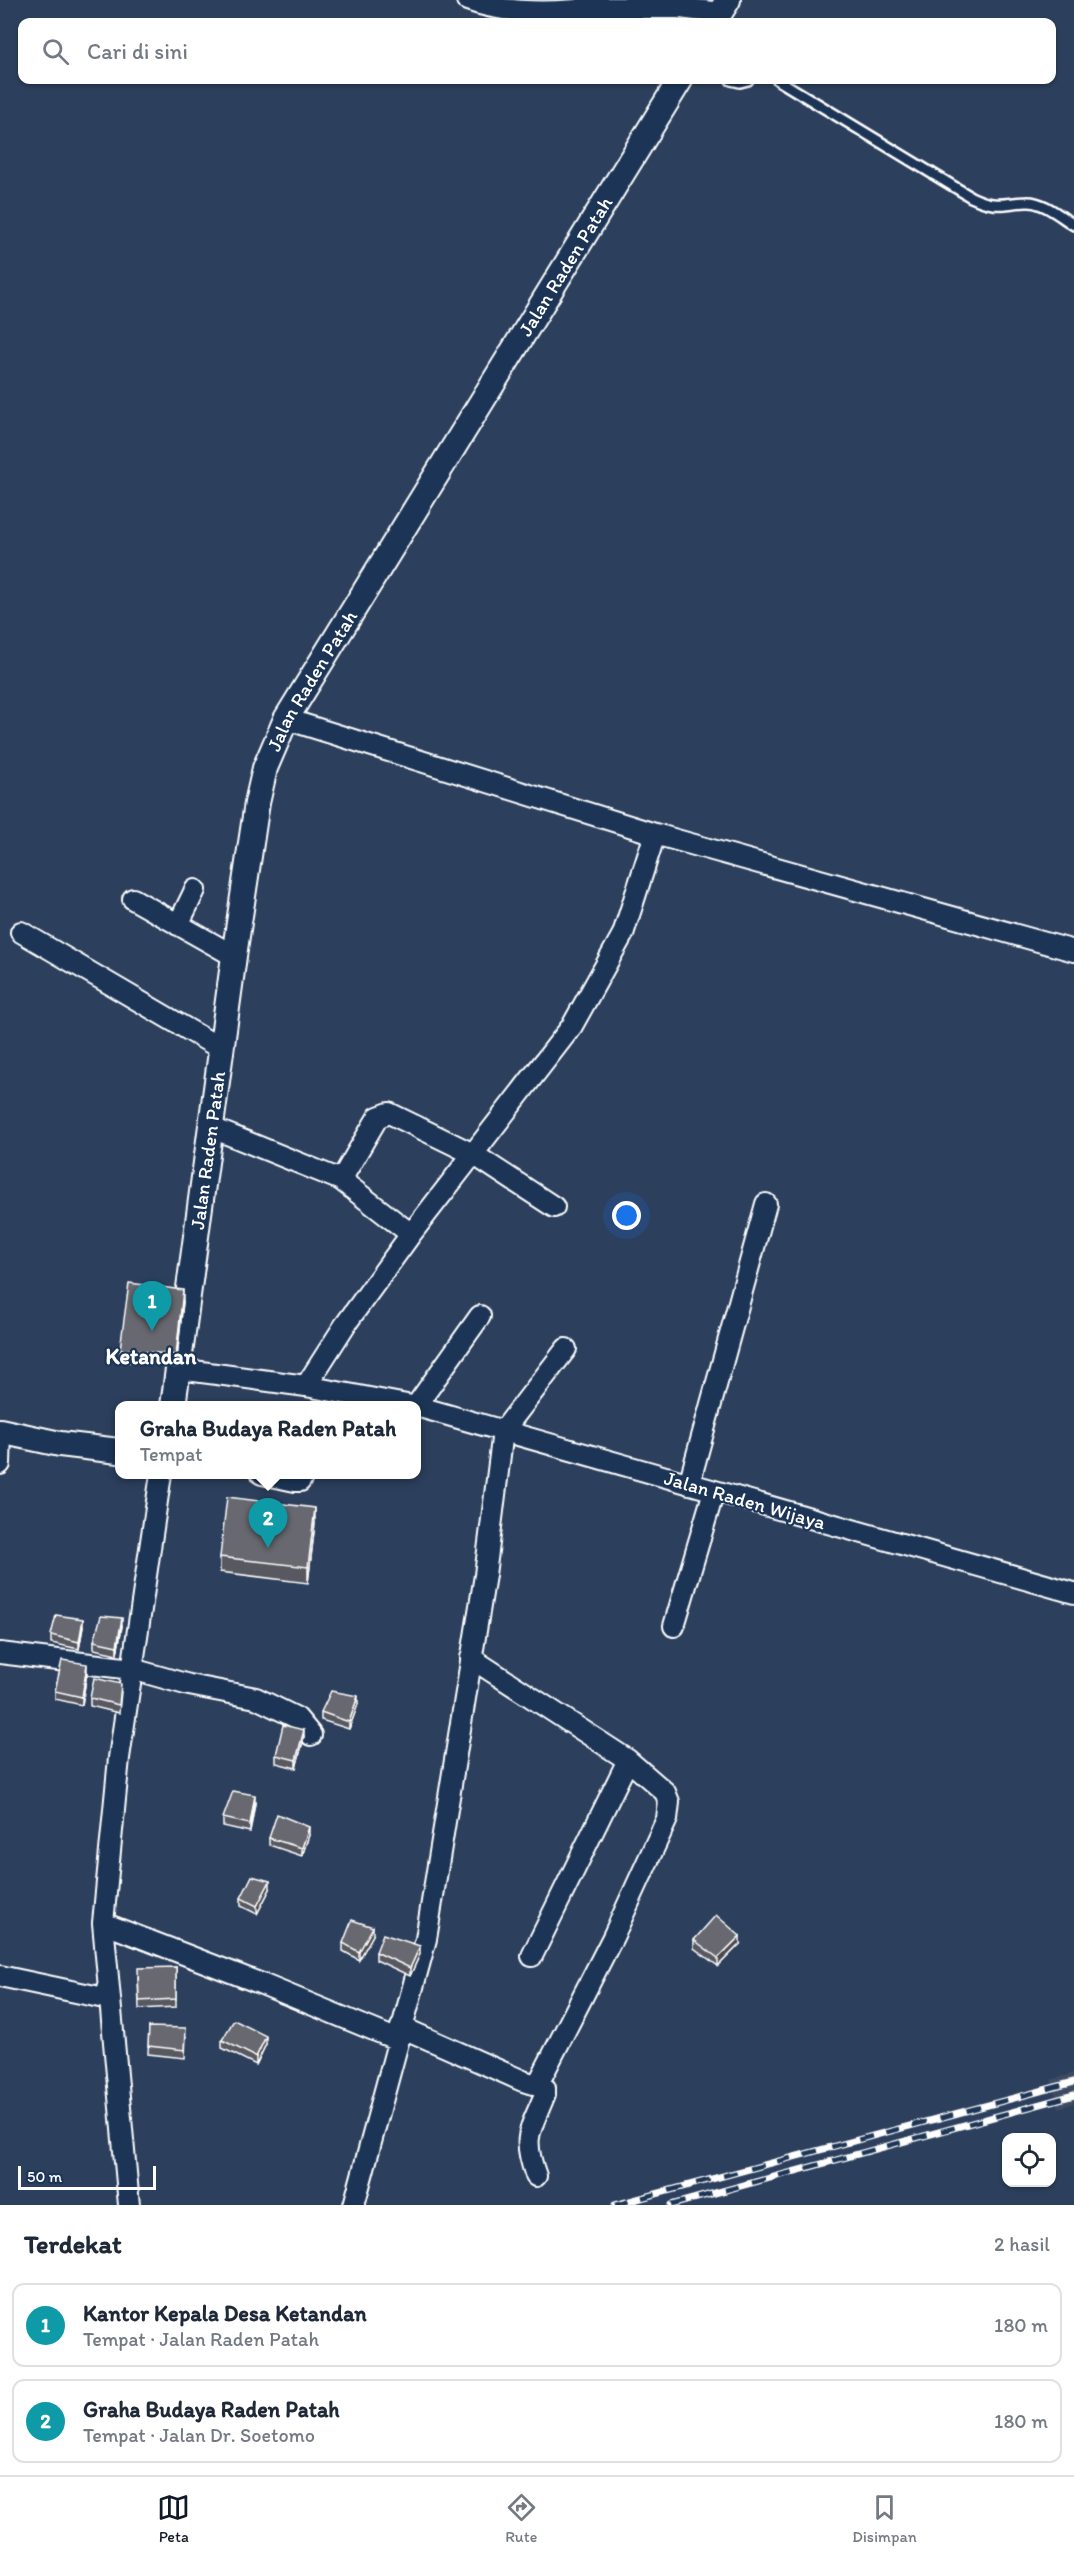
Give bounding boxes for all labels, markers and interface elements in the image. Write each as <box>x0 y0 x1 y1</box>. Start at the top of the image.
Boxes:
search box <box>18 18 1056 84</box>
icon: search <box>39 35 72 68</box>
text: Cari di sini <box>87 38 188 65</box>
street label: Jalan Raden Patah <box>513 192 617 340</box>
street label: Jalan Raden Patah <box>262 605 362 755</box>
street label: Jalan Raden Patah <box>185 1069 230 1231</box>
your location <box>612 1201 641 1230</box>
pin: 1 <box>132 1282 172 1331</box>
district label: Ketandan <box>105 1343 197 1370</box>
popup <box>115 1401 421 1479</box>
text: Graha Budaya Raden Patah <box>140 1415 396 1442</box>
text: Tempat <box>140 1442 203 1466</box>
street label: Jalan Raden Wijaya <box>662 1465 829 1535</box>
pin: 2 <box>248 1498 288 1548</box>
map controls <box>1002 2133 1056 2187</box>
button: locate <box>1002 2133 1056 2187</box>
scale bar <box>18 2163 156 2190</box>
text: 50 m <box>27 2167 62 2186</box>
text: Terdekat <box>24 2228 122 2260</box>
text: 2 hasil <box>994 2232 1050 2256</box>
text: Kantor Kepala Desa Ketandan <box>83 2300 367 2327</box>
text: 1 <box>41 2313 50 2337</box>
text: 180 m <box>994 2313 1048 2337</box>
text: Tempat · Jalan Raden Patah <box>83 2327 319 2351</box>
text: Graha Budaya Raden Patah <box>83 2396 340 2423</box>
text: 2 <box>40 2409 51 2433</box>
text: 180 m <box>994 2409 1048 2433</box>
text: Tempat · Jalan Dr. Soetomo <box>83 2423 315 2447</box>
tab: Peta <box>157 2491 190 2546</box>
tab: Rute <box>505 2491 538 2546</box>
tab: Disimpan <box>852 2491 917 2546</box>

